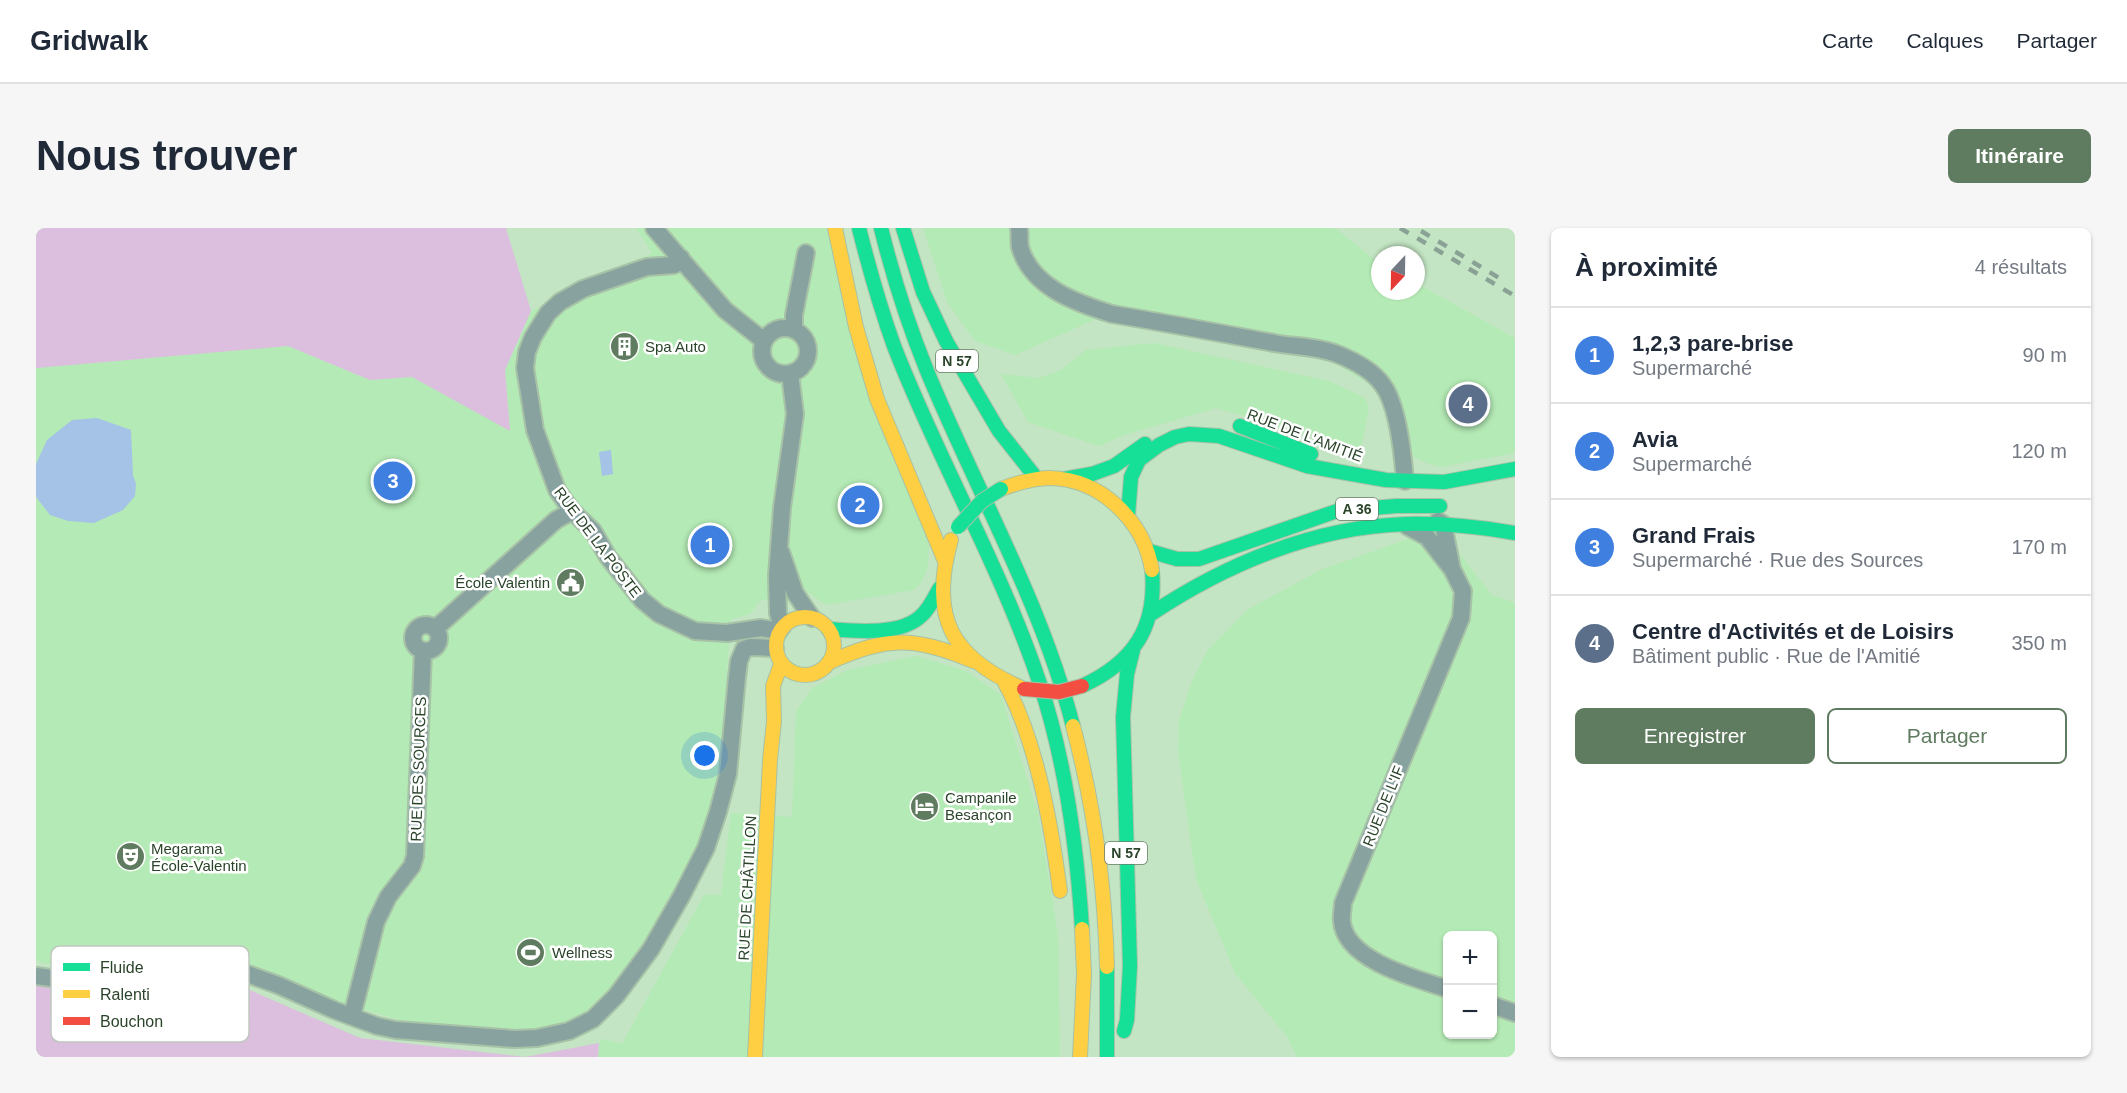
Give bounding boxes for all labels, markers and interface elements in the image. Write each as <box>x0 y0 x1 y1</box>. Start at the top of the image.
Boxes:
text: Gridwalk <box>30 25 148 56</box>
text: Carte <box>1822 29 1873 52</box>
text: Calques <box>1906 29 1983 52</box>
text: Partager <box>2016 29 2097 52</box>
button: Itinéraire <box>1948 129 2091 183</box>
text: Nous trouver <box>36 132 297 179</box>
north arrow <box>1371 246 1425 300</box>
text: À proximité <box>1575 252 1718 282</box>
text: 4 résultats <box>1975 256 2067 278</box>
building icon: Spa Auto <box>608 330 640 362</box>
text: 1,2,3 pare-brise <box>1632 331 1793 356</box>
place label: Spa Auto <box>645 338 706 355</box>
text: 1 <box>1589 344 1600 366</box>
text: 90 m <box>2023 344 2067 366</box>
road number: N 57 <box>936 350 978 372</box>
text: Supermarché <box>1632 357 1752 379</box>
pin: 4 <box>1448 382 1488 426</box>
street label: RUE DE L'AMITIÉ <box>1245 405 1365 465</box>
text: Avia <box>1632 427 1678 452</box>
text: 2 <box>1589 440 1600 462</box>
text: 120 m <box>2011 440 2067 462</box>
text: Supermarché <box>1632 453 1752 475</box>
pin: 3 <box>374 458 412 504</box>
pin: 2 <box>840 482 880 528</box>
street label: RUE DE LA POSTE <box>551 484 645 600</box>
road number: A 36 <box>1336 498 1378 520</box>
pin: 1 <box>690 522 730 568</box>
text: Grand Frais <box>1632 523 1755 548</box>
text: 3 <box>1589 536 1600 558</box>
text: 170 m <box>2011 536 2067 558</box>
text: Supermarché · Rue des Sources <box>1632 549 1923 571</box>
public building icon: École Valentin <box>555 566 587 598</box>
place label: École Valentin <box>455 574 550 591</box>
text: Centre d'Activités et de Loisirs <box>1632 619 1954 644</box>
text: 4 <box>1589 632 1600 654</box>
text: 350 m <box>2011 632 2067 654</box>
text: Bâtiment public · Rue de l'Amitié <box>1632 645 1920 667</box>
street label: RUE DES SOURCES <box>407 696 429 842</box>
button: Enregistrer <box>1575 708 1815 764</box>
button: Partager <box>1827 708 2067 764</box>
your location <box>690 741 719 770</box>
street label: RUE DE L'IF <box>1359 763 1407 849</box>
place label: Campanile Besançon <box>945 789 1017 823</box>
hotel icon: Campanile Besançon <box>908 790 940 822</box>
street label: RUE DE CHÂTILLON <box>735 815 759 961</box>
place label: Megarama École-Valentin <box>151 840 247 874</box>
theatre icon: Megarama École-Valentin <box>114 841 146 873</box>
road number: N 57 <box>1105 842 1147 864</box>
map controls <box>1443 931 1497 1039</box>
button: + <box>1443 931 1497 985</box>
sports icon: Wellness <box>515 936 547 968</box>
place label: Wellness <box>552 944 613 961</box>
legend <box>51 946 249 1042</box>
text: Fluide <box>100 959 144 976</box>
button: − <box>1443 985 1497 1039</box>
text: Ralenti <box>100 986 150 1003</box>
text: Bouchon <box>100 1013 163 1030</box>

